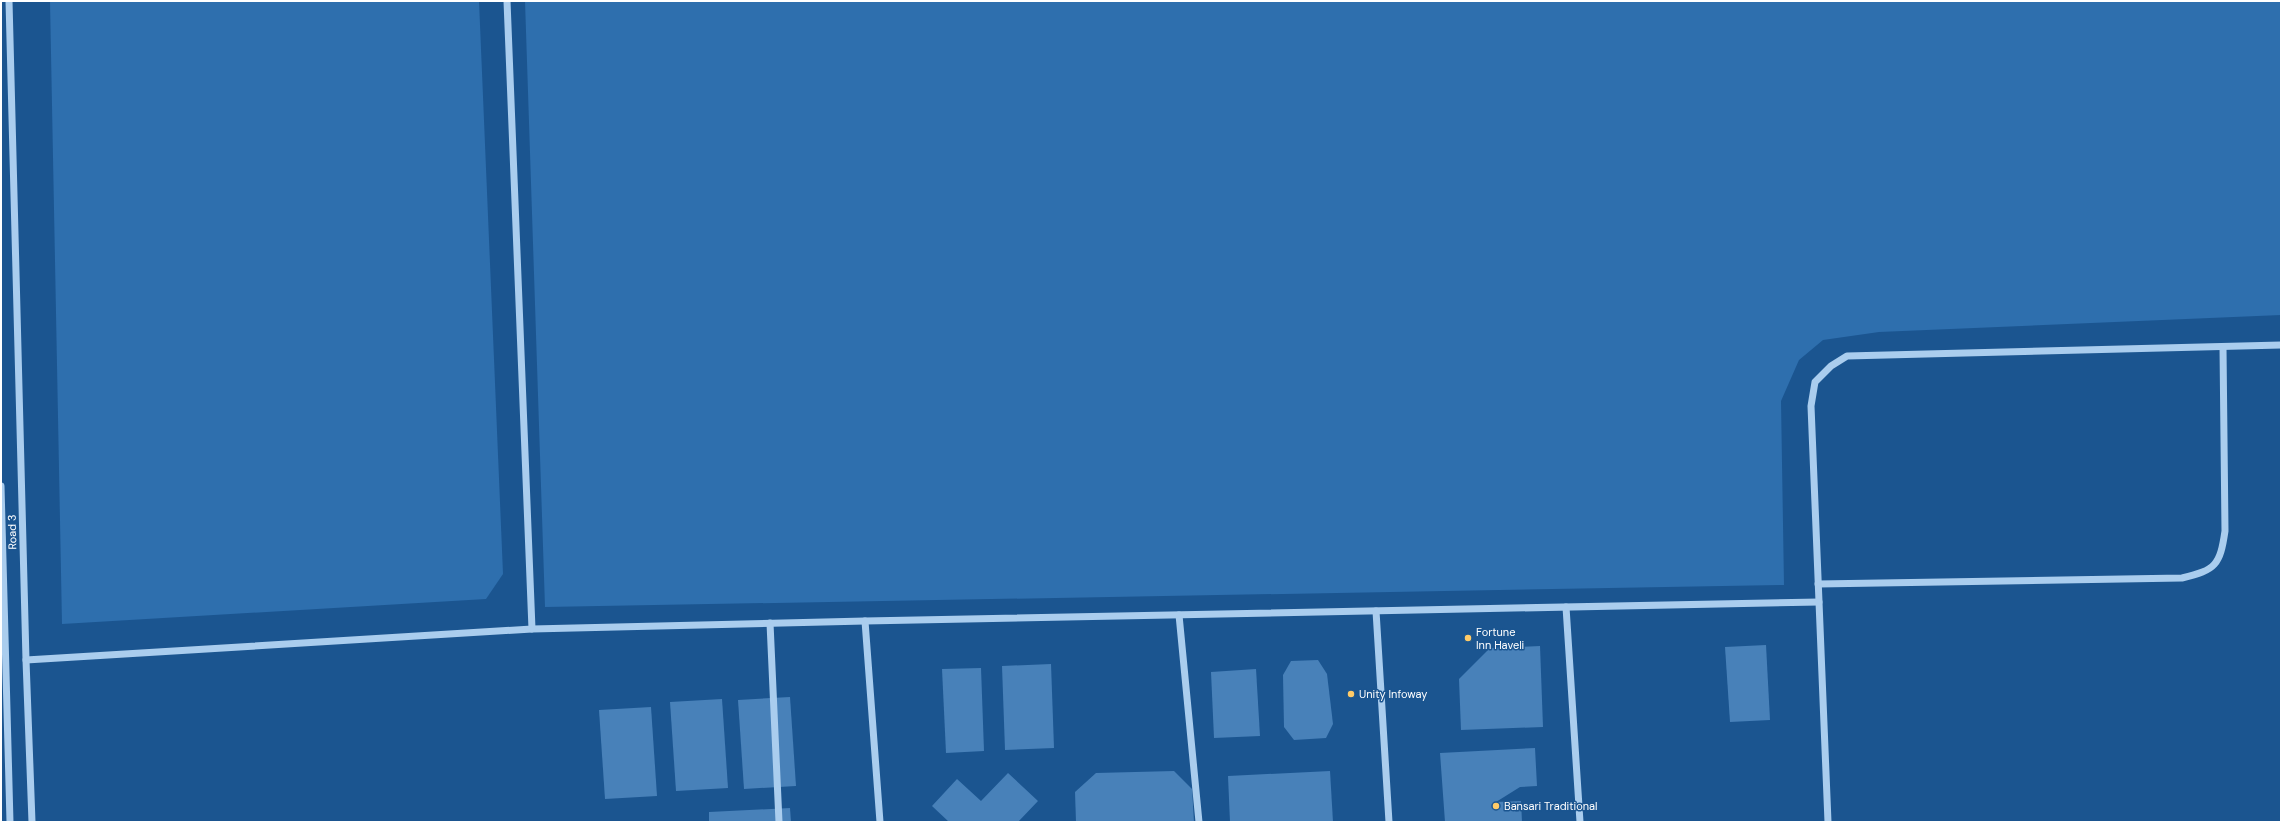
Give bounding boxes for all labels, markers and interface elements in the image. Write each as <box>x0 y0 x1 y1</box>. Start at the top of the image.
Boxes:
street label: Road 3 <box>5 514 19 550</box>
place label: Fortune Inn Haveli <box>1476 625 1524 652</box>
marker: Fortune Inn Haveli <box>1463 633 1473 643</box>
place label: Unity Infoway <box>1359 687 1427 701</box>
marker: Unity Infoway <box>1346 689 1356 699</box>
place label: Bansari Traditional <box>1504 799 1597 813</box>
marker: Bansari Traditional <box>1491 801 1501 811</box>

